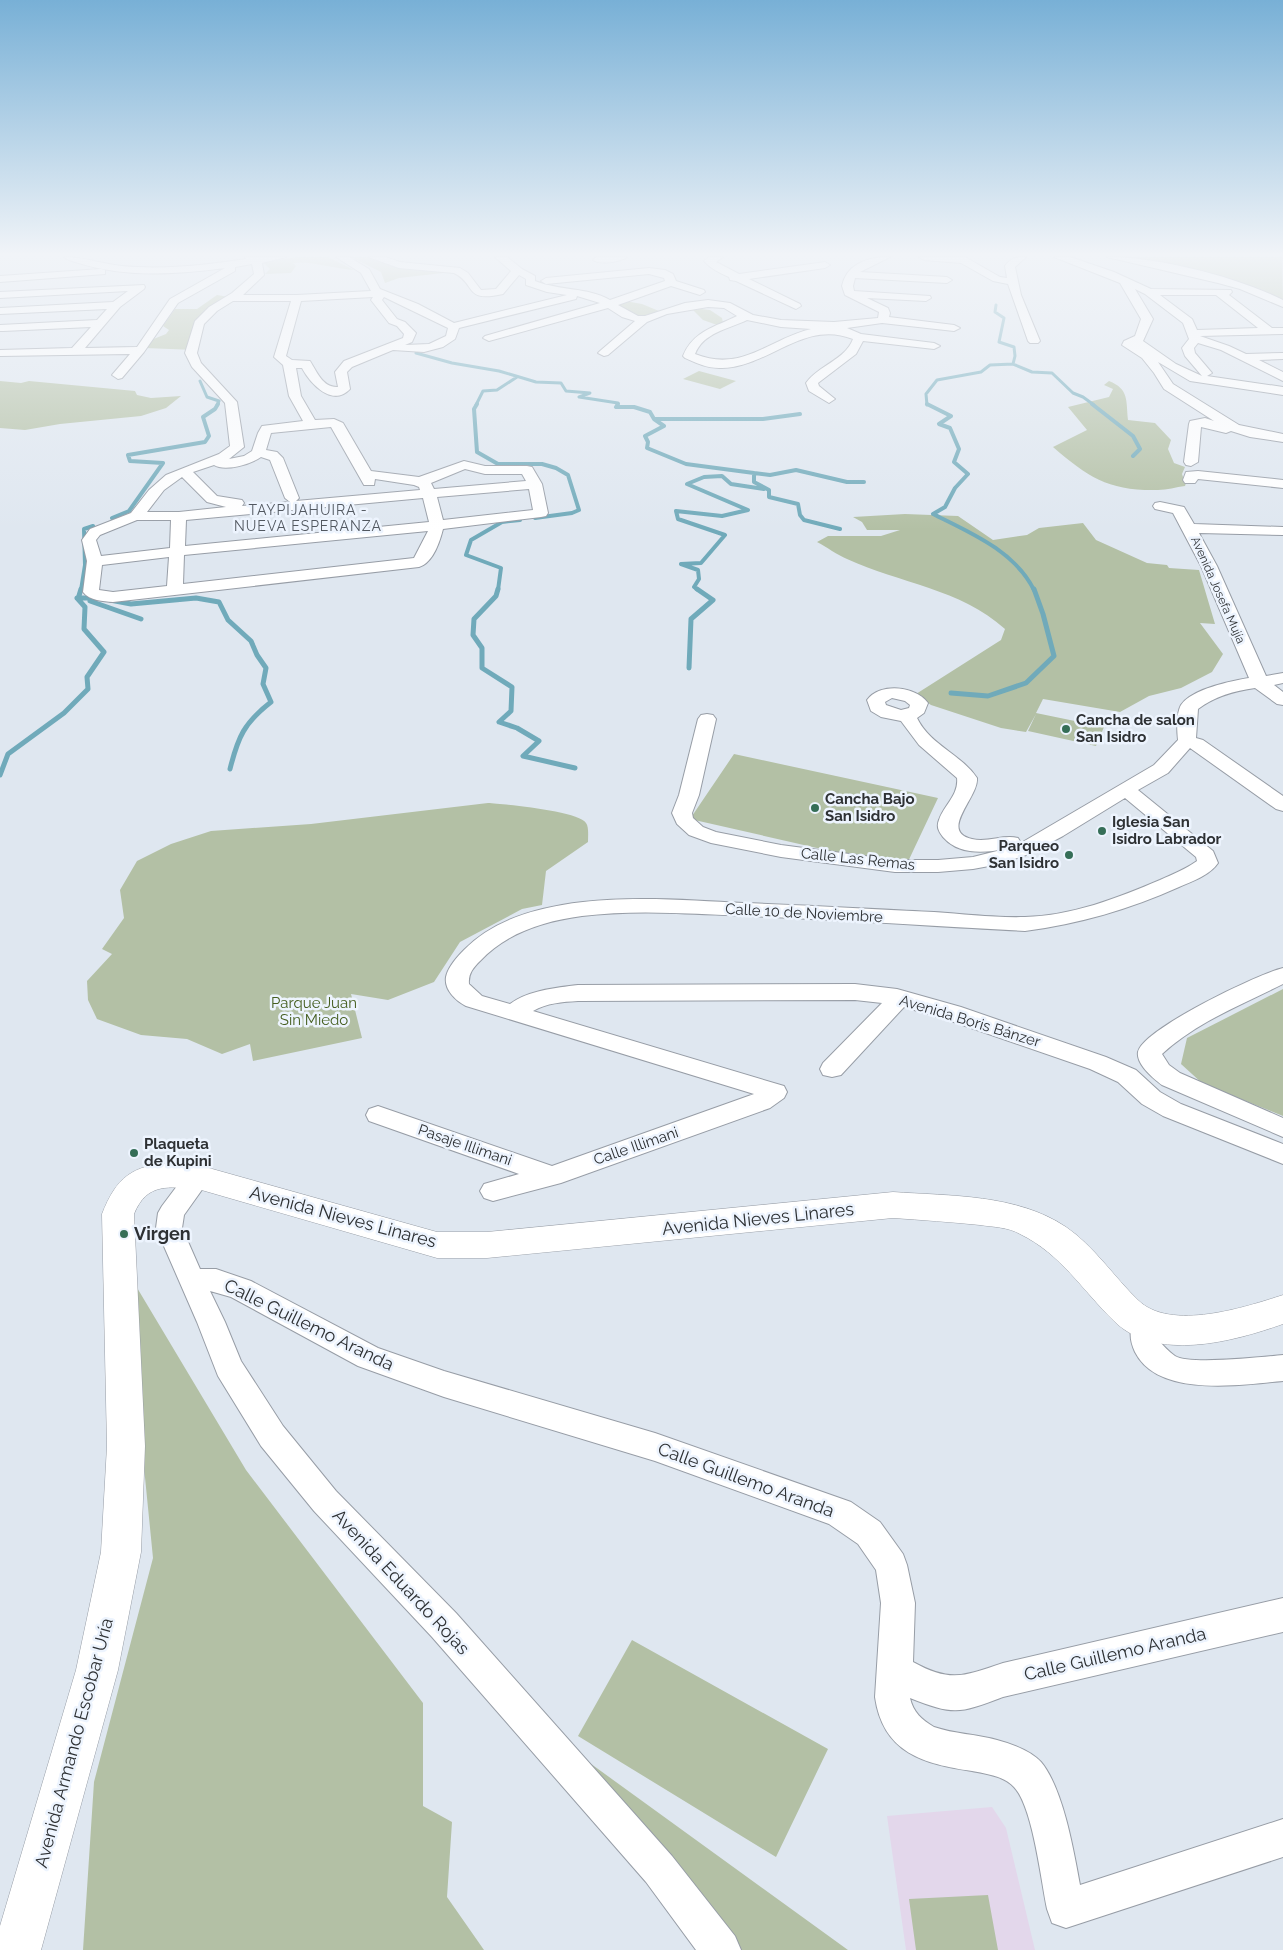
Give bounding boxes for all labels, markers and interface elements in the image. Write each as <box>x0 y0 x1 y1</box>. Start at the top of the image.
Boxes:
district label: TAYPIJAHUIRA - NUEVA ESPERANZA <box>234 502 382 534</box>
street label: Avenida Josefa Mujía <box>1188 534 1248 646</box>
place label: Cancha de salon San Isidro <box>1076 711 1195 746</box>
marker: Cancha de salon San Isidro <box>1060 723 1072 735</box>
place label: Cancha Bajo San Isidro <box>825 790 915 825</box>
marker: Cancha Bajo San Isidro <box>809 802 821 814</box>
place label: Iglesia San Isidro Labrador <box>1112 813 1222 848</box>
marker: Iglesia San Isidro Labrador <box>1096 825 1108 837</box>
place label: Parqueo San Isidro <box>989 837 1059 872</box>
street label: Calle Las Remas <box>800 844 916 874</box>
marker: Parqueo San Isidro <box>1063 849 1075 861</box>
street label: Calle 10 de Noviembre <box>725 900 883 926</box>
street label: Avenida Boris Bánzer <box>897 991 1043 1051</box>
park label: Parque Juan Sin Miedo <box>271 994 357 1029</box>
street label: Pasaje Illimani <box>416 1121 514 1169</box>
street label: Calle Illimani <box>591 1123 681 1169</box>
place label: Plaqueta de Kupini <box>144 1135 212 1170</box>
marker: Plaqueta de Kupini <box>128 1147 140 1159</box>
street label: Avenida Nieves Linares <box>247 1181 439 1252</box>
street label: Avenida Nieves Linares <box>661 1198 855 1239</box>
place label: Virgen <box>134 1223 191 1244</box>
marker: Virgen <box>118 1228 130 1240</box>
street label: Calle Guillemo Aranda <box>221 1274 397 1375</box>
street label: Calle Guillemo Aranda <box>655 1438 837 1521</box>
street label: Avenida Eduardo Rojas <box>329 1505 474 1659</box>
street label: Avenida Armando Escobar Uría <box>30 1616 117 1870</box>
street label: Calle Guillemo Aranda <box>1022 1622 1208 1685</box>

